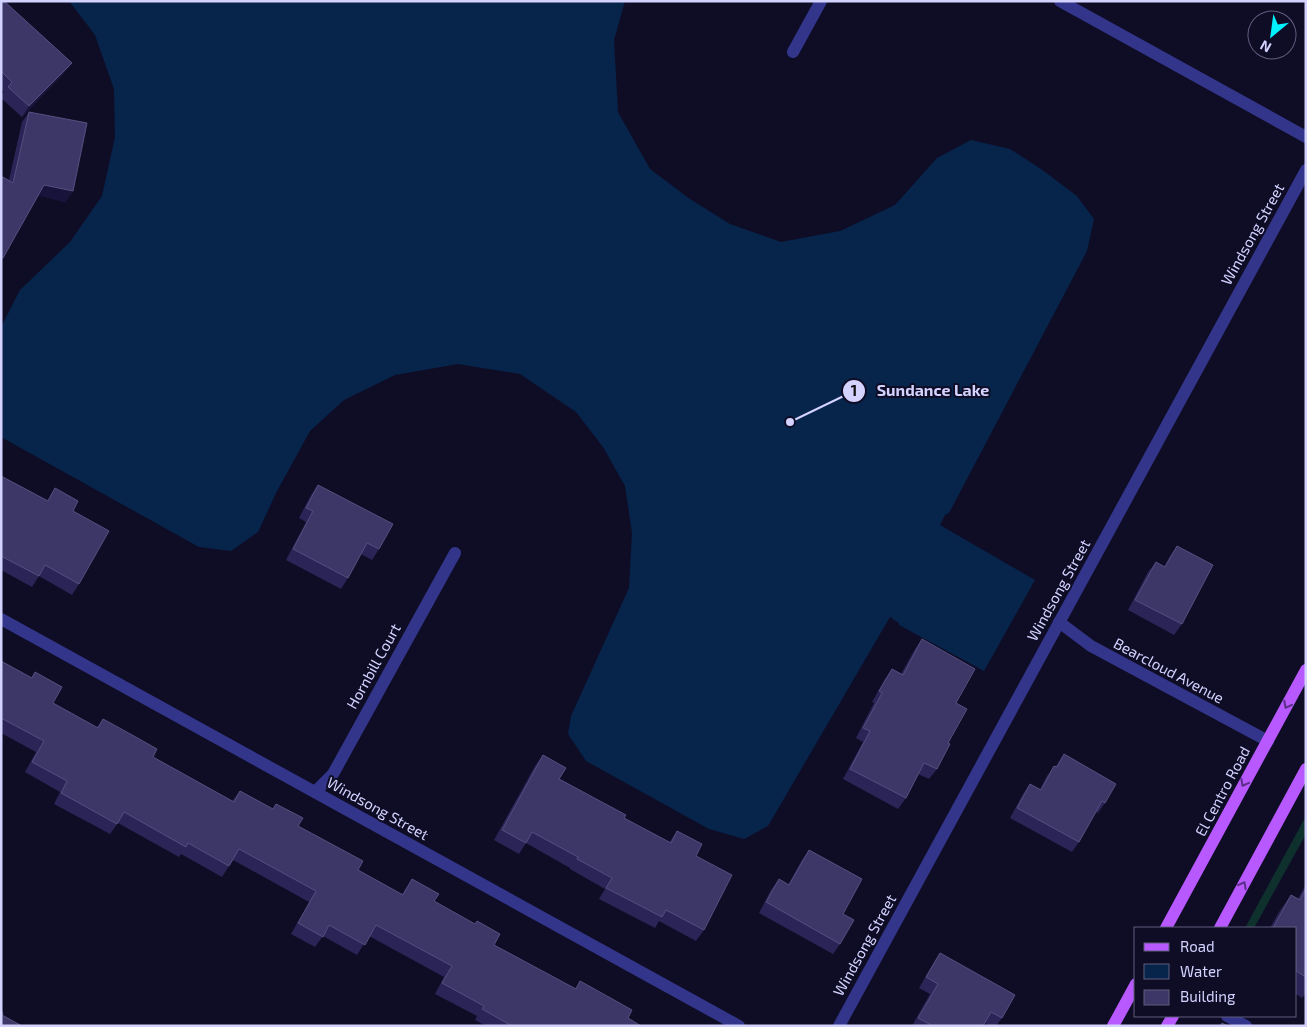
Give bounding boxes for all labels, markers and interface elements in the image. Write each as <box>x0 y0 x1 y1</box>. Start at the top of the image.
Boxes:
north arrow <box>1247 10 1297 60</box>
text: N <box>1257 37 1274 57</box>
street label: Windsong Street <box>1217 180 1288 288</box>
callout: Sundance Lake <box>841 375 999 406</box>
text: Sundance Lake <box>877 380 989 399</box>
text: 1 <box>851 381 857 399</box>
street label: Windsong Street <box>1023 536 1094 644</box>
street label: Hornbill Court <box>342 620 404 712</box>
street label: Bearcloud Avenue <box>1111 633 1227 707</box>
one-way arrow <box>1283 700 1293 709</box>
street label: El Centro Road <box>1191 743 1253 839</box>
street label: Windsong Street <box>324 773 432 844</box>
one-way arrow <box>1241 778 1251 787</box>
one-way arrow <box>1237 882 1247 891</box>
street label: Windsong Street <box>829 891 900 999</box>
legend <box>1134 927 1297 1017</box>
text: Road <box>1180 937 1215 955</box>
text: Water <box>1180 962 1222 980</box>
text: Building <box>1180 987 1236 1005</box>

